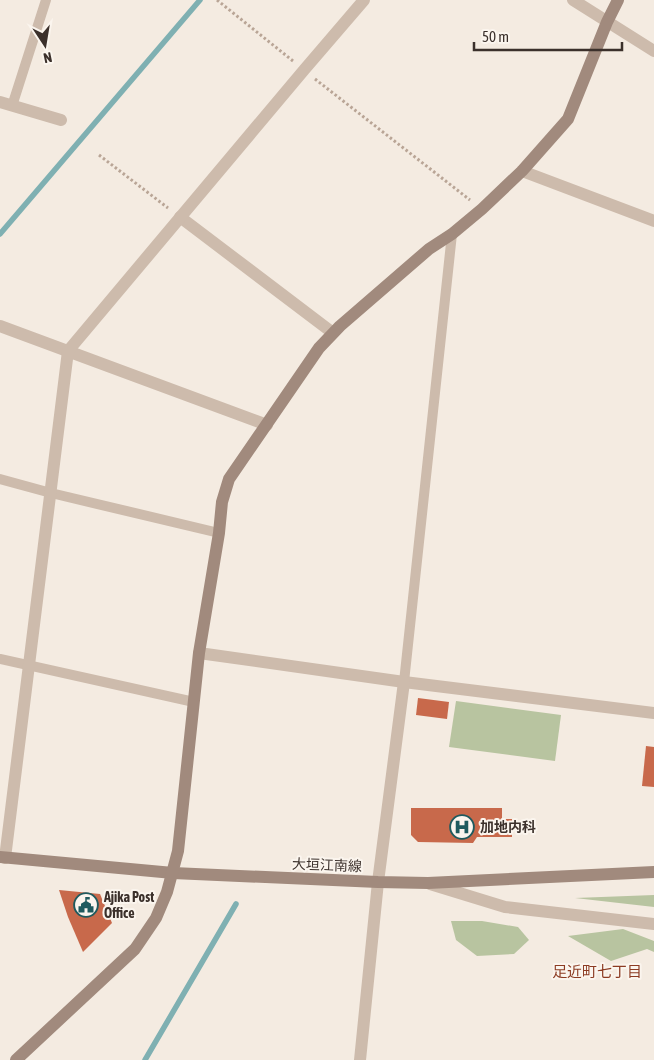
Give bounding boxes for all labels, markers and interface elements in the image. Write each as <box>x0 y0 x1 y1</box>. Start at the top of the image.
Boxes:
north arrow <box>20 20 70 70</box>
scale bar <box>474 20 622 52</box>
text: 50 m <box>482 28 509 45</box>
text: N <box>42 49 53 66</box>
hospital icon: 加地内科 <box>449 814 475 840</box>
place label: 加地内科 <box>480 819 536 835</box>
street label: 大垣江南線 <box>292 856 362 874</box>
place label: Ajika Post Office <box>103 889 154 921</box>
public building icon: Ajika Post Office <box>73 892 99 918</box>
district label: 足近町七丁目 <box>552 963 642 980</box>

